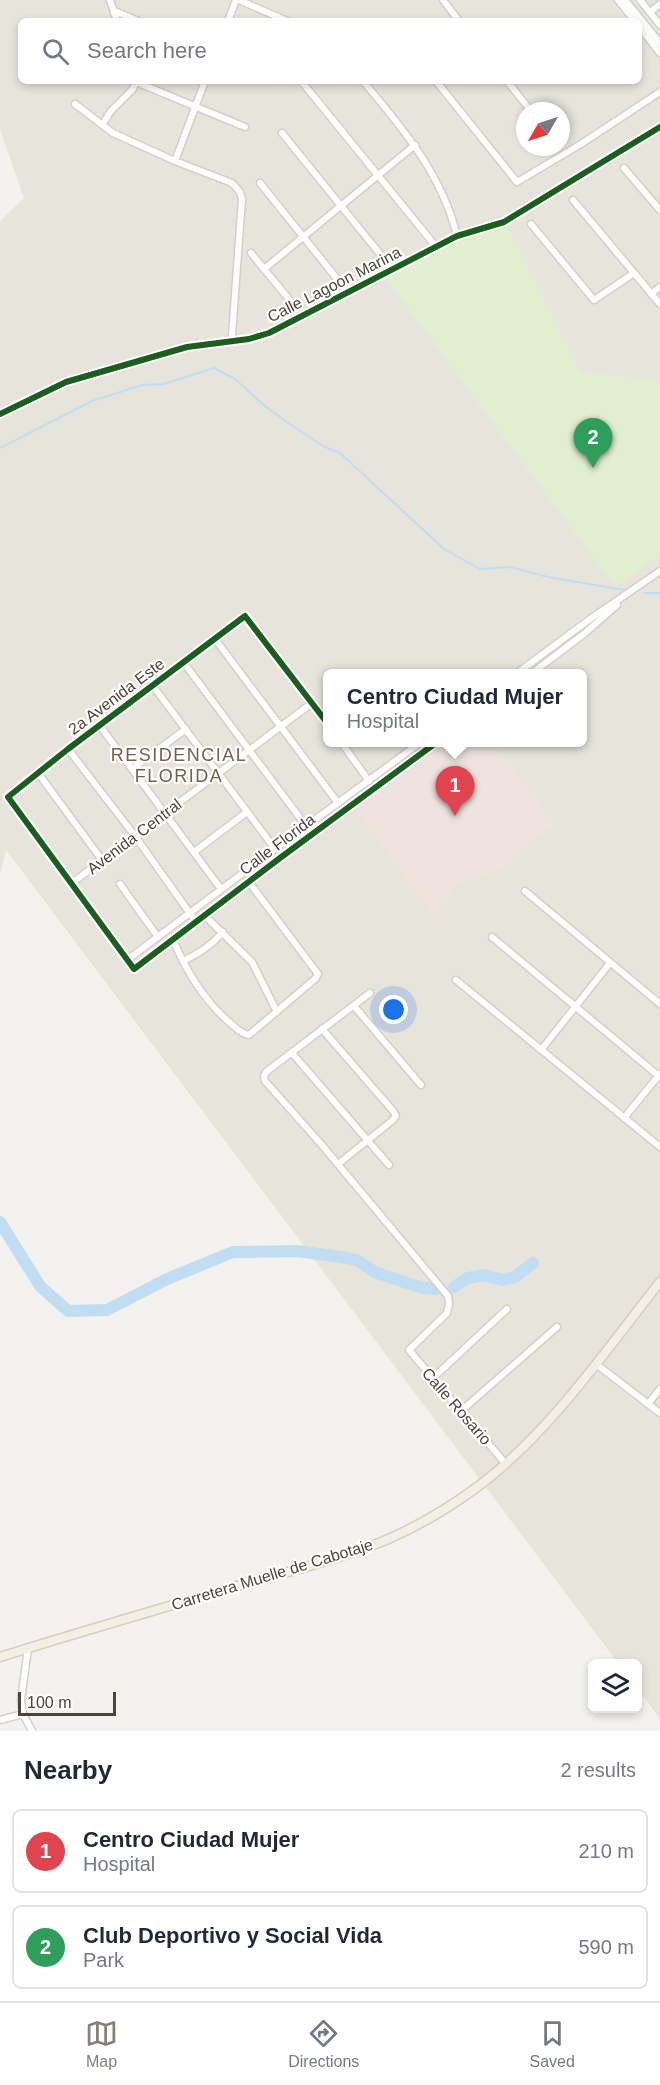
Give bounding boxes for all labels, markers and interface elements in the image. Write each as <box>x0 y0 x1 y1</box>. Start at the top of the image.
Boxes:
search box <box>18 18 642 84</box>
icon: search <box>39 35 72 68</box>
text: Search here <box>87 38 207 63</box>
north arrow <box>516 102 570 156</box>
street label: Calle Lagoon Marina <box>265 243 404 326</box>
pin: 2 <box>574 418 612 468</box>
street label: 2a Avenida Este <box>65 655 168 738</box>
popup <box>323 669 587 747</box>
text: Centro Ciudad Mujer <box>347 684 563 709</box>
text: Hospital <box>347 710 419 732</box>
district label: RESIDENCIAL FLORIDA <box>111 745 247 786</box>
pin: 1 <box>436 766 474 816</box>
street label: Avenida Central <box>84 795 185 877</box>
street label: Calle Florida <box>236 811 318 878</box>
your location <box>379 995 408 1024</box>
street label: Calle Rosario <box>419 1365 495 1448</box>
street label: Carretera Muelle de Cabotaje <box>169 1536 375 1613</box>
map controls <box>588 1659 642 1713</box>
button: layers <box>588 1659 642 1713</box>
scale bar <box>18 1689 116 1716</box>
text: 100 m <box>27 1694 71 1711</box>
text: Nearby <box>24 1755 112 1785</box>
text: 2 results <box>560 1759 636 1781</box>
text: Centro Ciudad Mujer <box>83 1827 299 1852</box>
text: 1 <box>40 1840 51 1862</box>
text: 210 m <box>578 1840 634 1862</box>
text: Hospital <box>83 1853 155 1875</box>
text: Club Deportivo y Social Vida <box>83 1923 382 1948</box>
text: 2 <box>40 1936 51 1958</box>
text: 590 m <box>578 1936 634 1958</box>
text: Park <box>83 1949 124 1971</box>
tab: Map <box>85 2017 118 2071</box>
tab: Directions <box>288 2017 359 2071</box>
tab: Saved <box>530 2017 575 2071</box>

